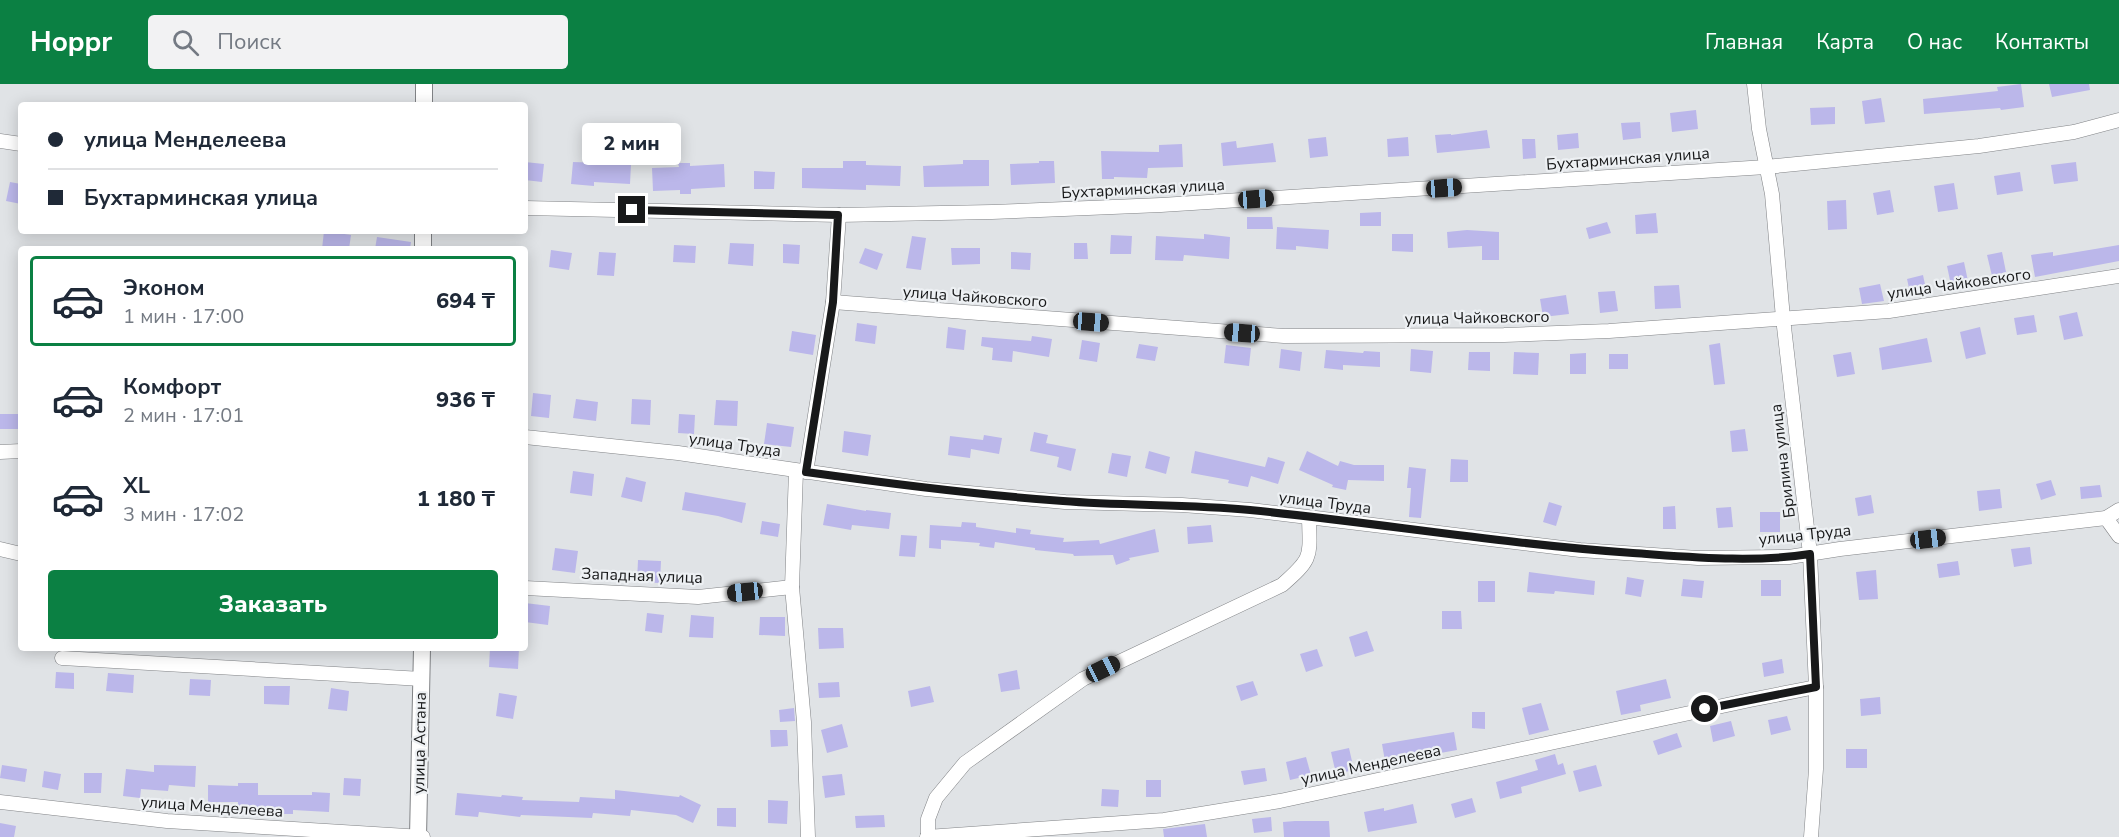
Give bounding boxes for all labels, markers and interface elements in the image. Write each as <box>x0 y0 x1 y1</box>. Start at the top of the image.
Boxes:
search box <box>148 15 568 69</box>
text: Hoppr <box>30 23 112 61</box>
icon: search <box>169 26 202 59</box>
text: Поиск <box>217 27 281 57</box>
text: Главная <box>1705 28 1783 56</box>
text: Карта <box>1816 28 1874 56</box>
text: О нас <box>1907 28 1962 56</box>
text: Контакты <box>1995 28 2089 56</box>
callout: 2 мин <box>582 123 682 165</box>
text: улица Менделеева <box>84 125 287 155</box>
text: 2 мин <box>603 130 660 157</box>
street label: Бухтарминская улица <box>1545 142 1711 176</box>
street label: Бухтарминская улица <box>1061 174 1225 204</box>
car <box>1425 178 1463 198</box>
text: Бухтарминская улица <box>84 183 318 213</box>
car <box>1237 189 1275 209</box>
route end <box>618 196 645 223</box>
street label: улица Чайковского <box>1886 263 2032 305</box>
text: Эконом <box>123 273 205 303</box>
icon: car <box>51 274 105 328</box>
street label: улица Чайковского <box>902 281 1048 313</box>
text: 694 ₸ <box>436 286 495 316</box>
text: 1 мин · 17:00 <box>123 303 244 330</box>
street label: улица Чайковского <box>1404 306 1550 330</box>
car <box>1072 312 1110 332</box>
car <box>1223 323 1261 343</box>
text: Комфорт <box>123 372 221 402</box>
icon: car <box>51 373 105 427</box>
text: 936 ₸ <box>436 385 495 415</box>
text: 2 мин · 17:01 <box>123 402 244 429</box>
street label: Брилина улица <box>1765 403 1801 519</box>
street label: улица Труда <box>688 428 782 462</box>
text: XL <box>123 471 150 501</box>
icon: car <box>51 472 105 526</box>
text: 1 180 ₸ <box>417 484 495 514</box>
street label: улица Труда <box>1278 486 1372 520</box>
text: 3 мин · 17:02 <box>123 501 244 528</box>
street label: улица Труда <box>1758 519 1852 551</box>
car <box>1909 528 1947 550</box>
street label: Западная улица <box>581 563 703 589</box>
button: Заказать <box>48 570 498 639</box>
car <box>726 581 764 603</box>
car <box>1083 653 1123 685</box>
street label: улица Астана <box>408 692 432 794</box>
route start <box>1691 695 1718 722</box>
street label: улица Менделеева <box>1299 739 1443 791</box>
street label: улица Менделеева <box>140 791 284 823</box>

